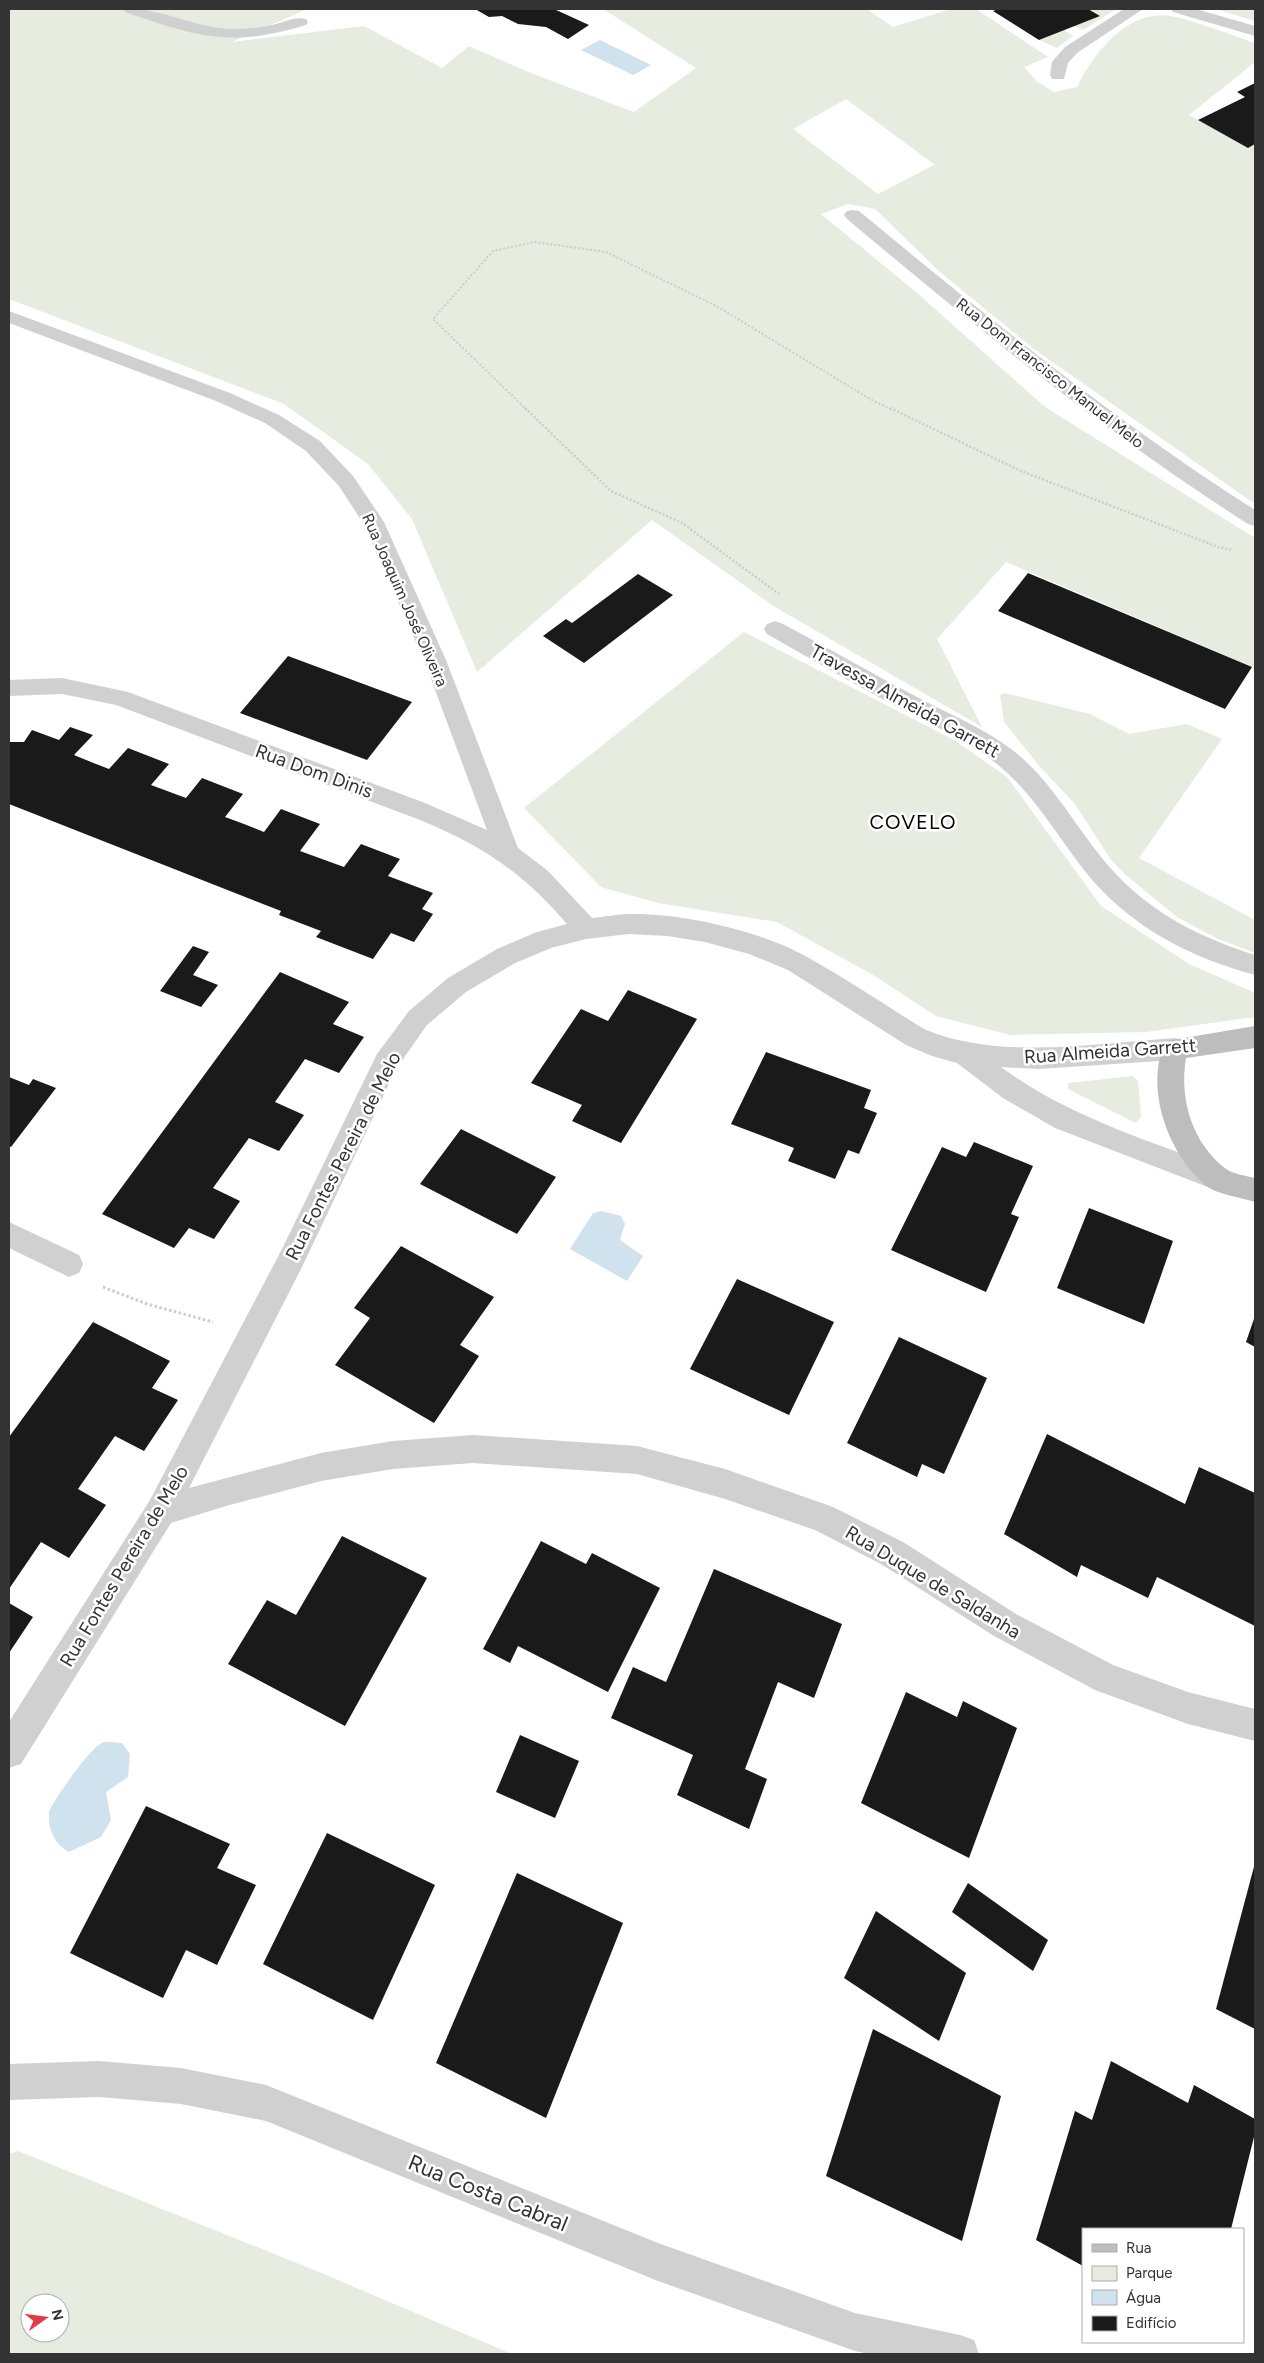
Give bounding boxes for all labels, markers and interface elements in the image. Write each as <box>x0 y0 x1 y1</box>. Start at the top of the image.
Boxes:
street label: Rua Dom Francisco Manuel Melo <box>953 294 1147 452</box>
street label: Rua Joaquim José Oliveira <box>358 510 452 690</box>
street label: Travessa Almeida Garrett <box>806 639 1004 763</box>
street label: Rua Dom Dinis <box>252 739 376 803</box>
district label: COVELO <box>869 810 957 834</box>
street label: Rua Almeida Garrett <box>1023 1034 1197 1068</box>
street label: Rua Fontes Pereira de Melo <box>280 1048 406 1264</box>
street label: Rua Fontes Pereira de Melo <box>55 1461 193 1671</box>
street label: Rua Duque de Saldanha <box>841 1520 1025 1644</box>
street label: Rua Costa Cabral <box>404 2149 572 2237</box>
legend <box>1082 2228 1244 2343</box>
text: Rua <box>1126 2239 1151 2257</box>
text: Parque <box>1126 2264 1173 2282</box>
text: Água <box>1126 2289 1161 2307</box>
north arrow <box>20 2293 70 2343</box>
text: N <box>48 2308 67 2322</box>
text: Edifício <box>1126 2314 1177 2332</box>

